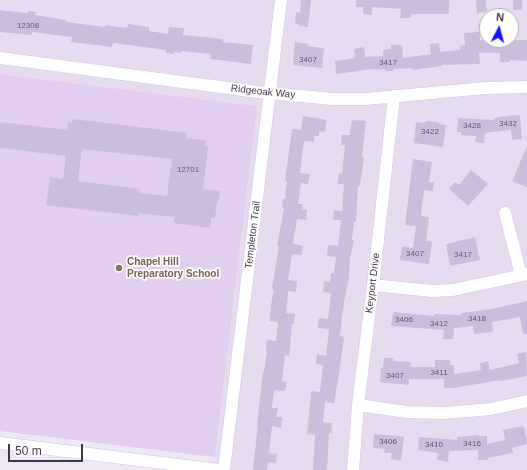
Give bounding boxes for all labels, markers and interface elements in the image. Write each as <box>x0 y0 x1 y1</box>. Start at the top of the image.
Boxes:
north arrow <box>479 8 519 48</box>
text: N <box>496 11 505 23</box>
house number: 12308 <box>17 21 39 31</box>
house number: 3407 <box>299 55 317 65</box>
house number: 3417 <box>379 58 397 68</box>
street label: Ridgeoak Way <box>230 83 296 101</box>
house number: 3432 <box>499 119 517 129</box>
house number: 3428 <box>463 121 481 131</box>
house number: 3422 <box>421 127 439 137</box>
house number: 12701 <box>177 165 199 175</box>
street label: Templeton Trail <box>243 201 263 269</box>
house number: 3407 <box>406 249 424 259</box>
house number: 3417 <box>454 250 472 260</box>
street label: Keyport Drive <box>363 252 383 314</box>
place label: Chapel Hill Preparatory School <box>127 256 219 280</box>
marker: Chapel Hill Preparatory School <box>114 263 124 273</box>
house number: 3418 <box>468 314 486 324</box>
house number: 3406 <box>395 315 413 325</box>
house number: 3412 <box>430 319 448 329</box>
house number: 3411 <box>430 368 448 378</box>
house number: 3407 <box>386 371 404 381</box>
scale bar <box>10 436 85 462</box>
house number: 3406 <box>379 437 397 447</box>
house number: 3416 <box>463 439 481 449</box>
house number: 3410 <box>425 440 443 450</box>
text: 50 m <box>15 444 42 458</box>

